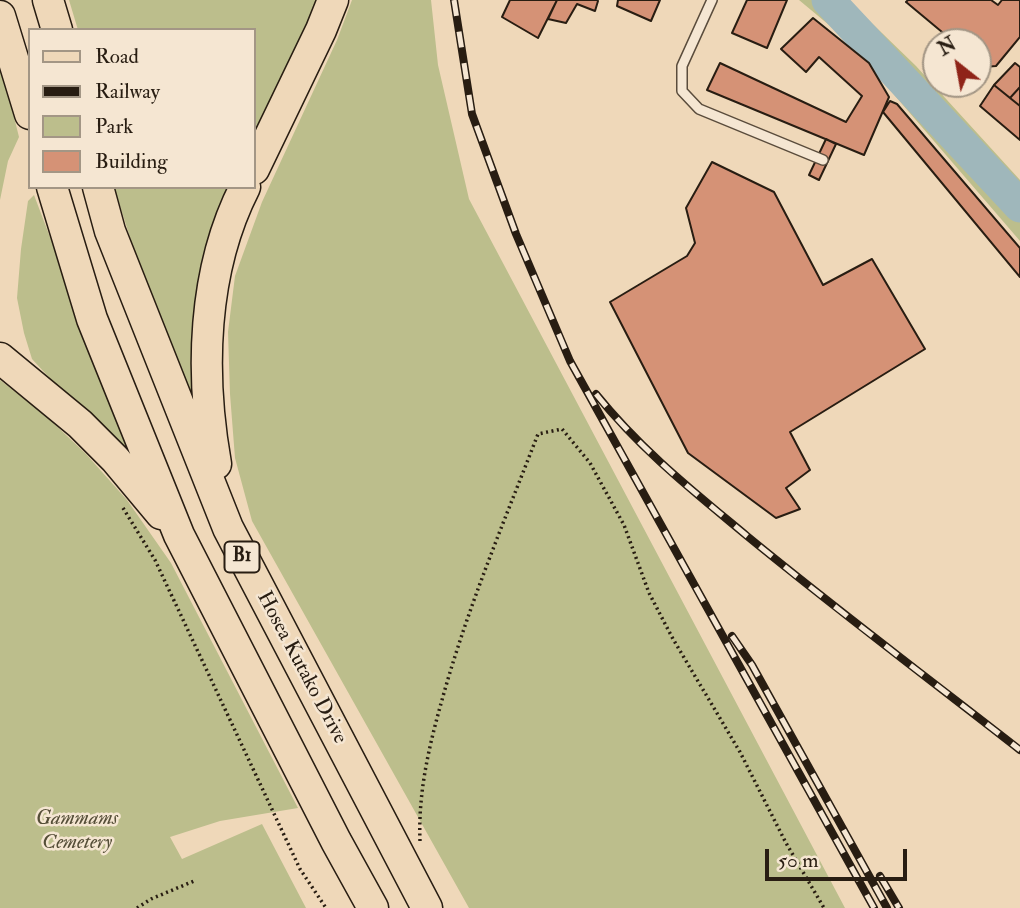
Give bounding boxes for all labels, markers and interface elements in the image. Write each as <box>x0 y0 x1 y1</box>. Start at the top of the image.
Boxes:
legend <box>28 28 256 189</box>
north arrow <box>922 28 992 98</box>
text: N <box>934 32 961 61</box>
text: Road <box>95 43 139 70</box>
text: Railway <box>95 78 160 105</box>
text: Park <box>95 113 133 140</box>
text: Building <box>95 148 168 175</box>
road number: B1 <box>224 542 260 572</box>
street label: Hosea Kutako Drive <box>250 588 352 748</box>
park label: Gammams Cemetery <box>36 806 118 856</box>
scale bar <box>768 834 910 878</box>
text: 50 m <box>778 847 819 874</box>

